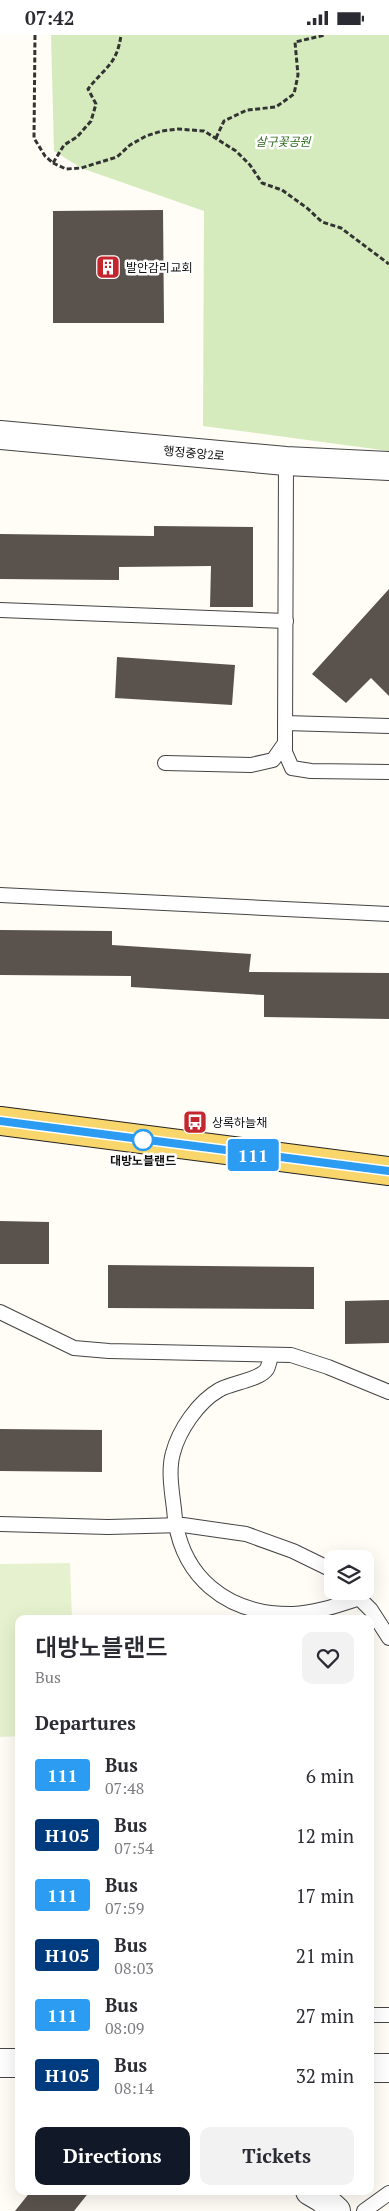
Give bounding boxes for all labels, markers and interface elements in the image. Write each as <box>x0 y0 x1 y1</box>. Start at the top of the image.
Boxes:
text: 07:42 <box>25 5 74 30</box>
park label: 살구꽃공원 <box>255 134 312 149</box>
building icon: 발안감리교회 <box>95 254 121 280</box>
place label: 발안감리교회 <box>126 260 192 275</box>
street label: 행정중앙2로 <box>163 443 225 463</box>
bus stop icon: 상록하늘채 <box>182 1109 208 1135</box>
place label: 상록하늘채 <box>212 1115 267 1130</box>
marker: 대방노블랜드 <box>132 1129 154 1151</box>
line badge: 111 <box>224 1139 282 1171</box>
text: 111 <box>238 1143 268 1167</box>
place label: 대방노블랜드 <box>110 1153 176 1168</box>
map controls <box>324 1550 374 1600</box>
button: layers <box>324 1550 374 1600</box>
text: 대방노블랜드 <box>35 1631 167 1663</box>
button: heart <box>302 1632 354 1684</box>
text: Bus <box>35 1666 61 1688</box>
text: Departures <box>35 1710 136 1735</box>
text: Bus <box>105 1752 138 1777</box>
text: 111 <box>47 1763 78 1787</box>
text: 6 min <box>306 1763 354 1788</box>
text: 07:48 <box>105 1777 144 1799</box>
text: Bus <box>114 1812 147 1837</box>
text: H105 <box>45 1823 89 1847</box>
text: 12 min <box>296 1823 354 1848</box>
text: 07:54 <box>114 1837 154 1859</box>
text: Bus <box>105 1872 138 1897</box>
text: 111 <box>47 1883 78 1907</box>
text: 17 min <box>296 1883 354 1908</box>
text: 07:59 <box>105 1897 144 1919</box>
text: Bus <box>114 1932 147 1957</box>
text: H105 <box>45 1943 89 1967</box>
text: 21 min <box>296 1943 354 1968</box>
text: 08:03 <box>114 1957 154 1979</box>
text: Bus <box>105 1992 138 2017</box>
text: 111 <box>47 2003 78 2027</box>
text: 27 min <box>296 2003 354 2028</box>
text: 08:09 <box>105 2017 144 2039</box>
text: Bus <box>114 2052 147 2077</box>
text: H105 <box>45 2063 89 2087</box>
text: 32 min <box>296 2063 354 2088</box>
text: 08:14 <box>114 2077 154 2099</box>
button: Directions <box>35 2127 190 2185</box>
button: Tickets <box>200 2127 354 2185</box>

